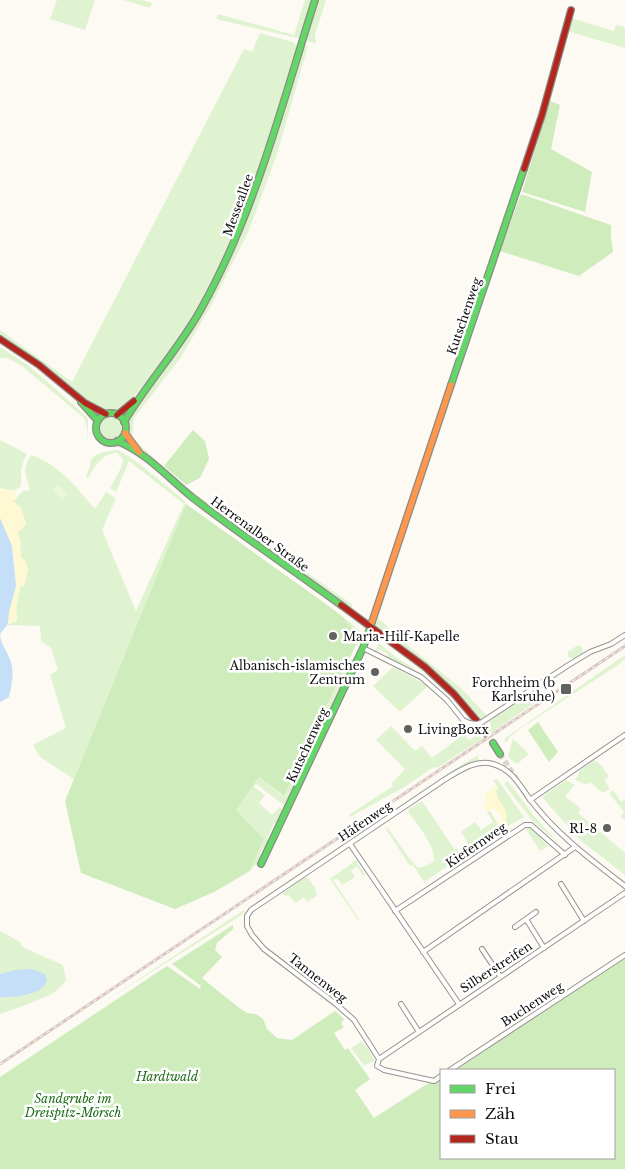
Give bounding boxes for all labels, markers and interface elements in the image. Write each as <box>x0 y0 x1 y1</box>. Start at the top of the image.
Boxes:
street label: Messeallee <box>220 171 256 238</box>
street label: Kutschenweg <box>444 275 485 357</box>
street label: Herrenalber Straße <box>208 493 312 575</box>
place label: Maria-Hilf-Kapelle <box>343 629 460 644</box>
marker: Maria-Hilf-Kapelle <box>327 630 339 642</box>
place label: Albanisch-islamisches Zentrum <box>229 658 365 687</box>
marker: Albanisch-islamisches Zentrum <box>369 666 381 678</box>
place label: Forchheim (b Karlsruhe) <box>472 675 555 704</box>
marker: Forchheim (b Karlsruhe) <box>559 682 573 696</box>
street label: Kutschenweg <box>283 704 331 785</box>
place label: LivingBoxx <box>418 722 490 737</box>
marker: LivingBoxx <box>402 723 414 735</box>
street label: Häfenweg <box>335 797 395 844</box>
street label: Kiefernweg <box>443 819 510 871</box>
place label: R1-8 <box>569 821 597 836</box>
marker: R1-8 <box>601 822 613 834</box>
street label: Silberstreifen <box>457 938 535 996</box>
street label: Tannenweg <box>286 950 351 1006</box>
street label: Buchenweg <box>498 978 566 1030</box>
park label: Hardtwald <box>135 1069 199 1084</box>
legend <box>440 1069 615 1159</box>
text: Frei <box>485 1079 516 1098</box>
park label: Sandgrube im Dreispitz-Mörsch <box>24 1091 121 1120</box>
text: Zäh <box>485 1104 515 1123</box>
text: Stau <box>485 1129 519 1148</box>

